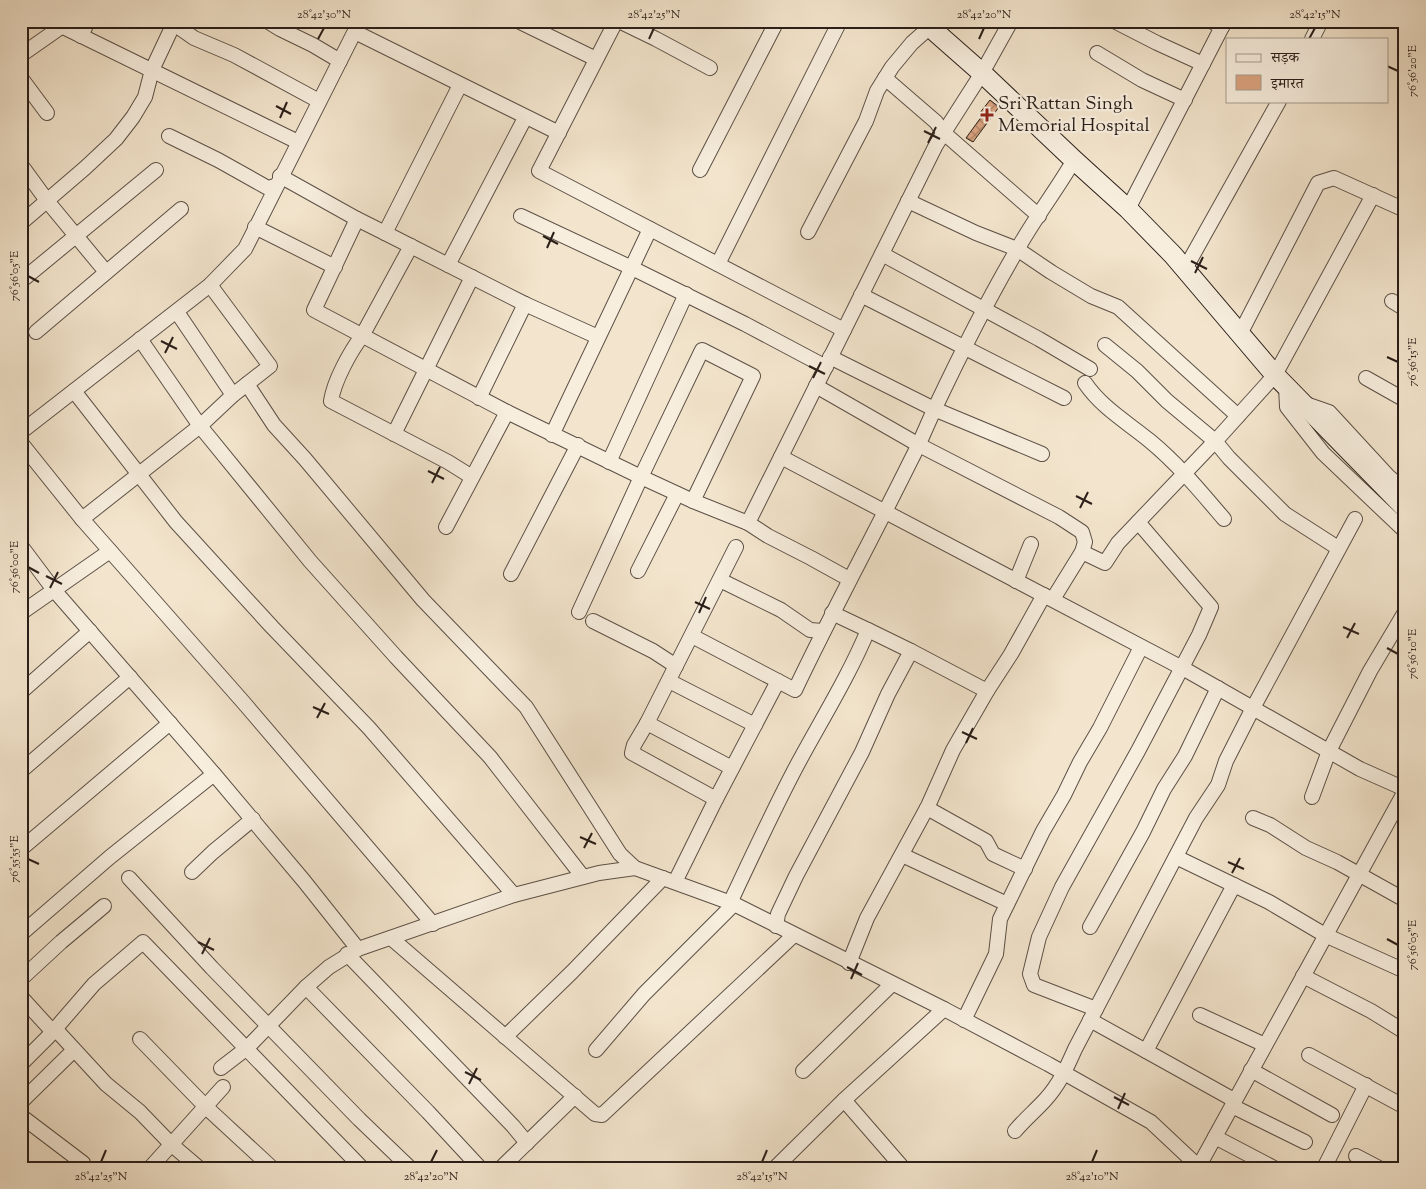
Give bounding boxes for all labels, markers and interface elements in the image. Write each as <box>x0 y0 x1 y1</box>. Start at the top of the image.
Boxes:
text: 28°42'30"N <box>297 6 351 24</box>
text: 28°42'25"N <box>628 6 681 24</box>
text: 28°42'20"N <box>957 6 1012 24</box>
text: 28°42'15"N <box>1289 6 1341 24</box>
legend <box>1226 38 1388 102</box>
text: 76°56'20"E <box>1404 44 1422 97</box>
text: सड़क <box>1270 48 1300 69</box>
text: इमारत <box>1270 74 1305 95</box>
place label: Sri Rattan Singh Memorial Hospital <box>998 91 1150 140</box>
marker: Sri Rattan Singh Memorial Hospital <box>980 108 994 122</box>
text: 76°56'05"E <box>6 250 24 301</box>
text: 76°56'15"E <box>1404 337 1422 386</box>
text: 76°56'00"E <box>6 540 24 593</box>
text: 76°56'10"E <box>1404 628 1422 679</box>
text: 76°55'55"E <box>6 835 24 883</box>
text: 76°56'05"E <box>1404 919 1422 970</box>
text: 28°42'25"N <box>75 1168 128 1186</box>
text: 28°42'20"N <box>404 1168 459 1186</box>
text: 28°42'15"N <box>736 1168 788 1186</box>
text: 28°42'10"N <box>1065 1168 1119 1186</box>

